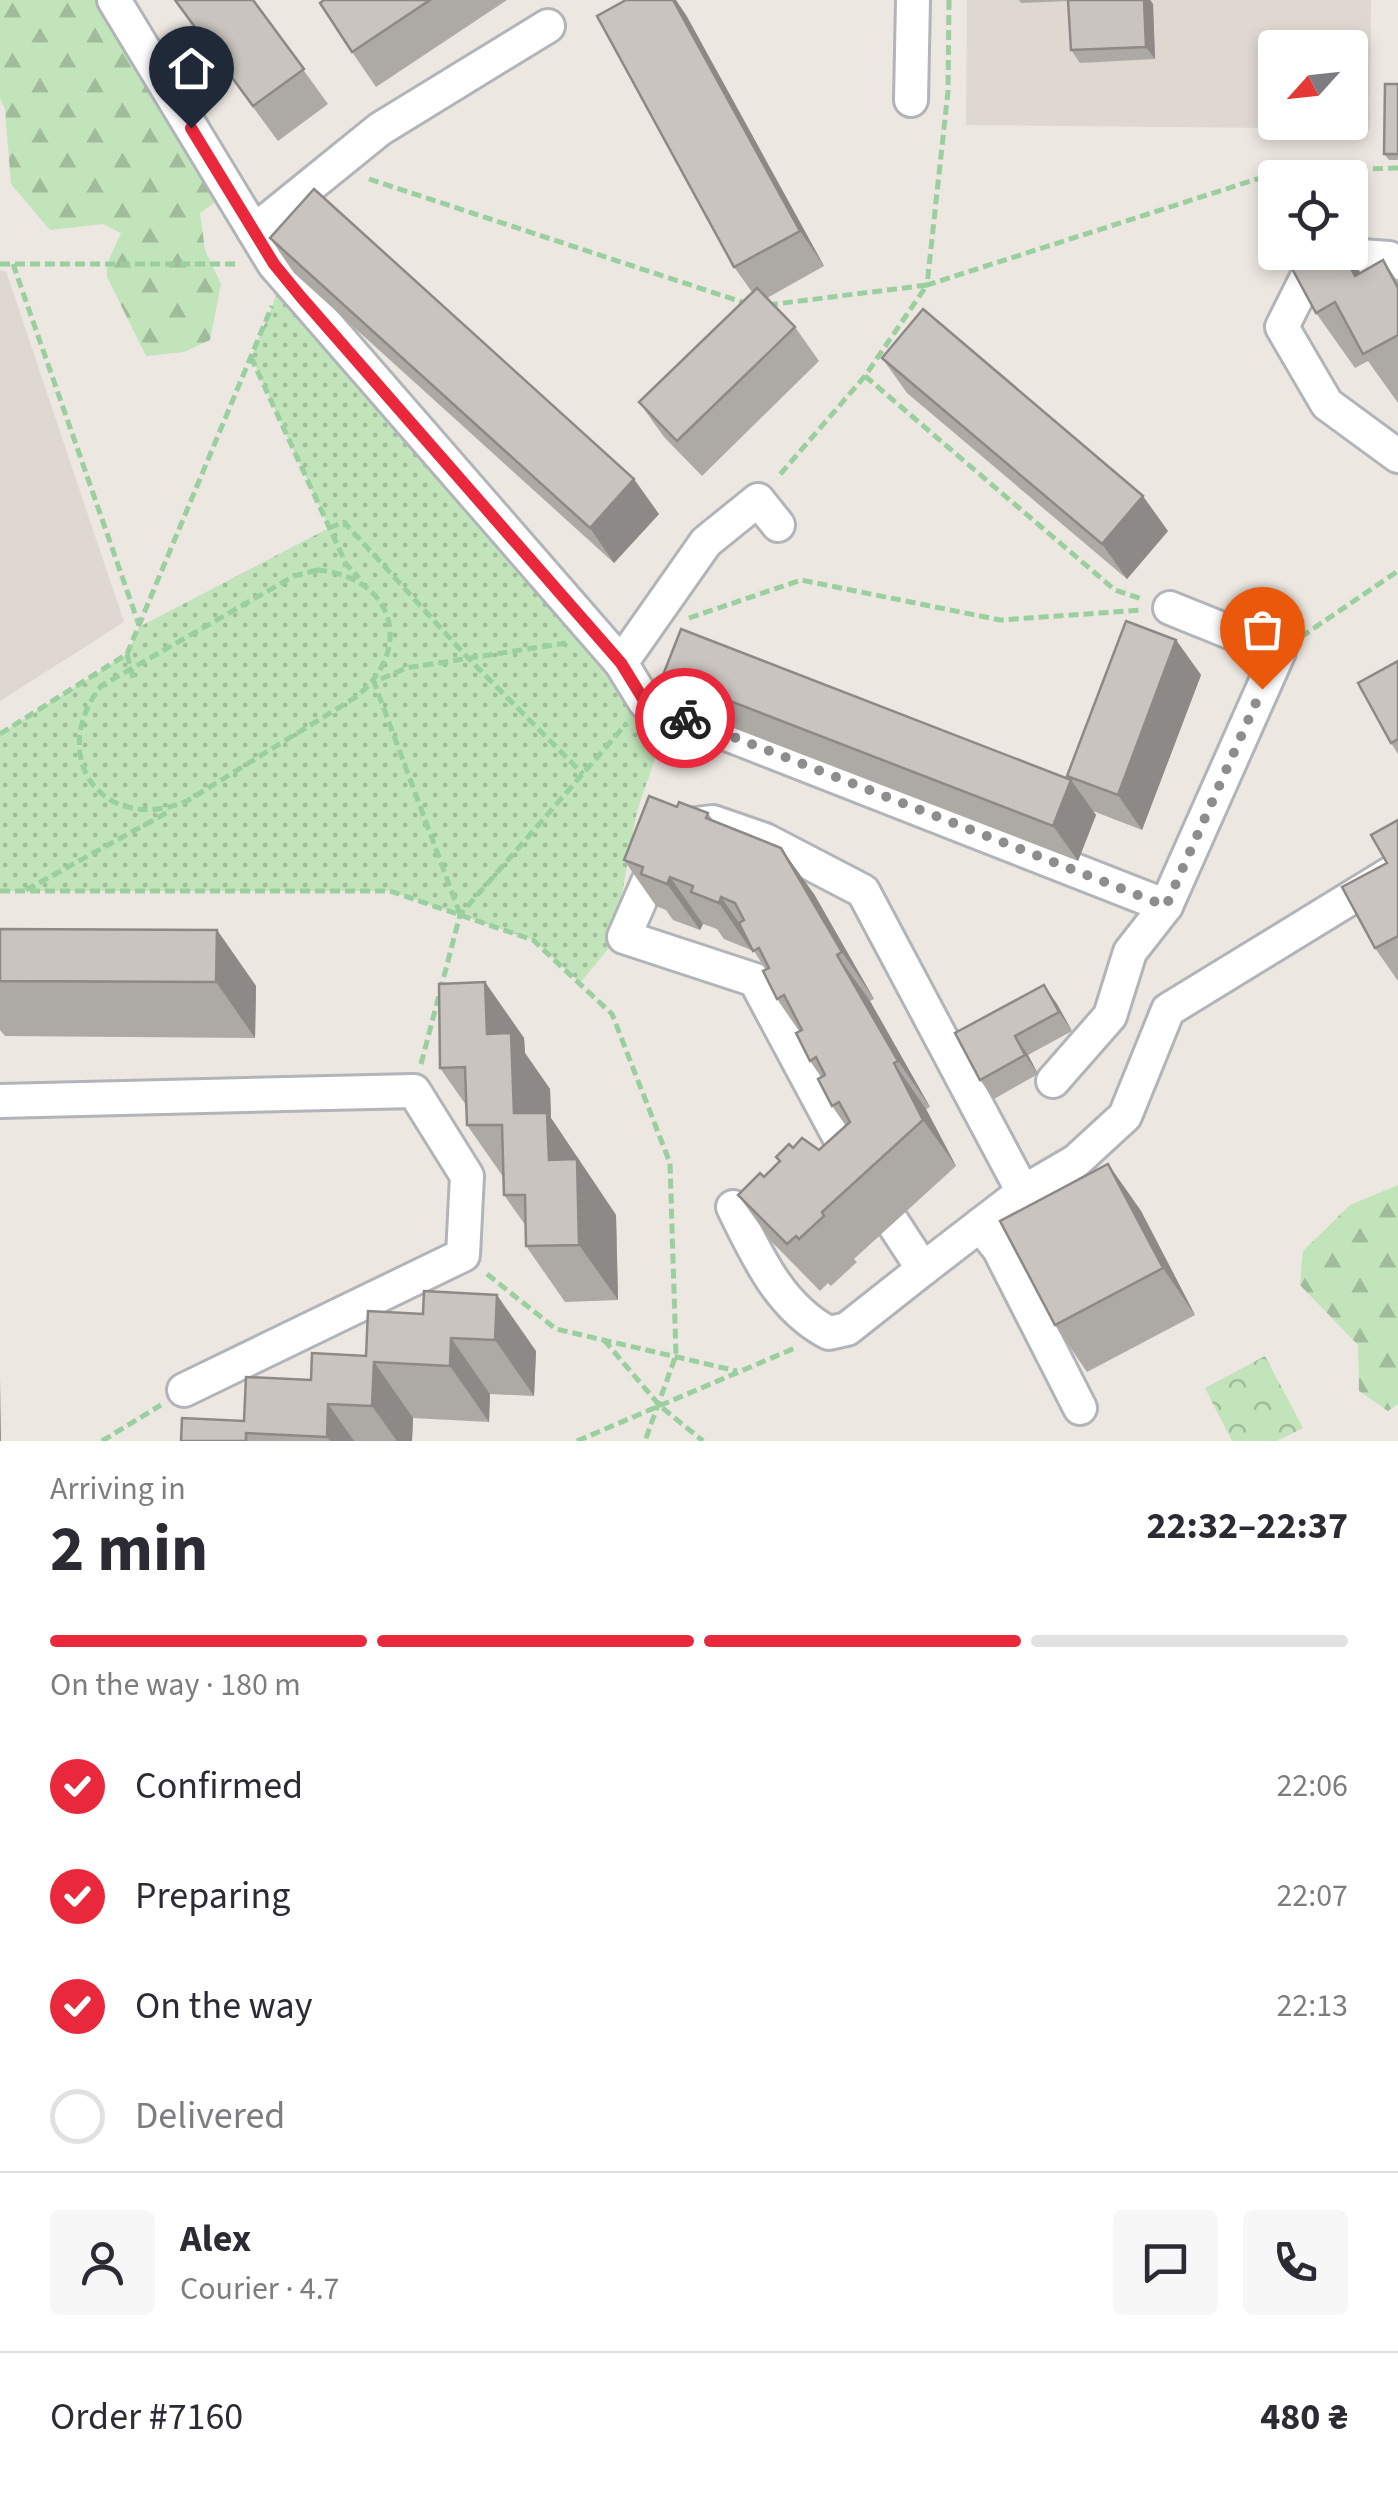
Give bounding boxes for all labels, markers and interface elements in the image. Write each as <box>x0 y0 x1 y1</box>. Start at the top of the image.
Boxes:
pin <box>149 26 234 129</box>
north arrow <box>1258 30 1368 140</box>
map controls <box>1258 30 1368 270</box>
icon: home <box>164 41 219 96</box>
button: locate <box>1258 160 1368 270</box>
pin <box>1220 587 1305 690</box>
icon: bag <box>1235 602 1290 657</box>
courier <box>635 668 735 768</box>
icon: bike <box>658 691 713 746</box>
text: Arriving in <box>50 1466 186 1512</box>
text: 22:32–22:37 <box>1146 1499 1348 1553</box>
text: 2 min <box>50 1503 208 1596</box>
text: On the way · 180 m <box>50 1662 301 1708</box>
icon: check <box>50 1759 105 1814</box>
text: Confirmed <box>135 1759 303 1813</box>
text: 22:06 <box>1276 1763 1348 1809</box>
icon: check <box>50 1869 105 1924</box>
text: Preparing <box>135 1869 290 1923</box>
text: 22:07 <box>1276 1873 1348 1919</box>
icon: check <box>50 1979 105 2034</box>
text: On the way <box>135 1979 312 2033</box>
text: 22:13 <box>1276 1983 1348 2029</box>
text: Delivered <box>135 2089 285 2143</box>
button: person <box>50 2210 155 2315</box>
button: chat <box>1113 2210 1218 2315</box>
button: phone <box>1243 2210 1348 2315</box>
text: Alex <box>180 2212 251 2266</box>
text: Courier · 4.7 <box>180 2266 340 2312</box>
text: Order #7160 <box>50 2390 243 2444</box>
text: 480 ₴ <box>1260 2390 1348 2444</box>

